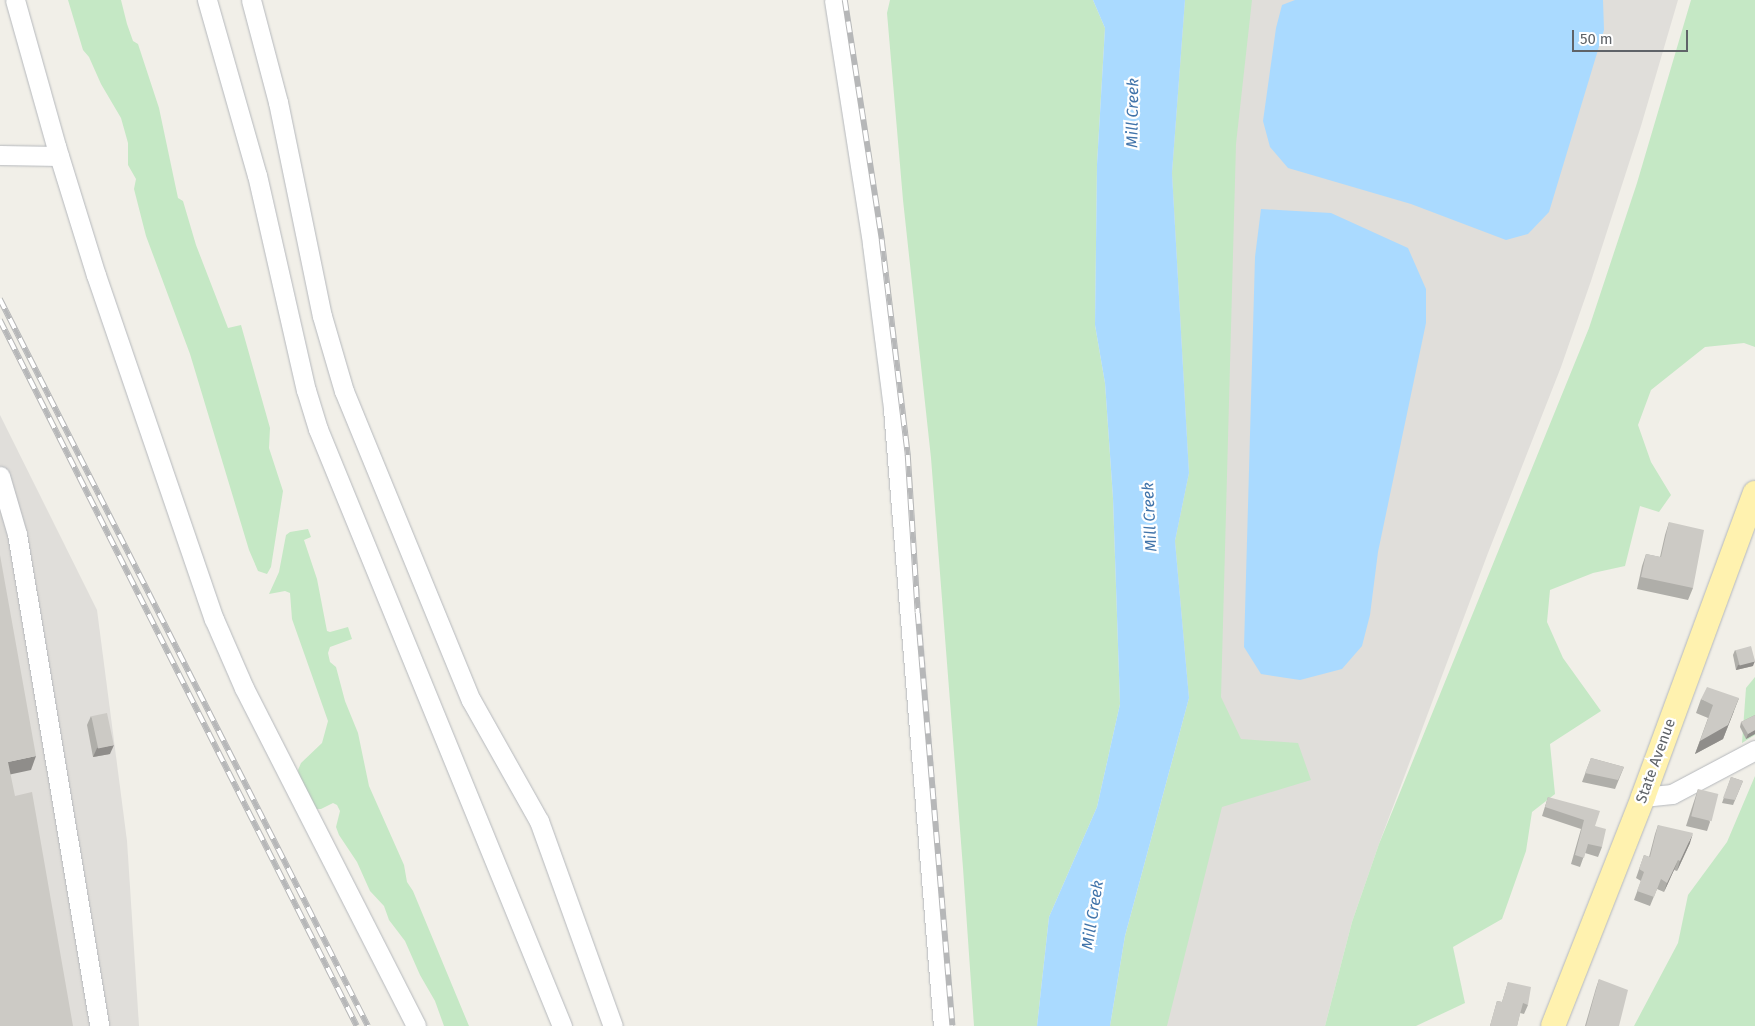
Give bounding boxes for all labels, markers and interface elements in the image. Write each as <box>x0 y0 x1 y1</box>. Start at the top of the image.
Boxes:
scale bar <box>1575 20 1691 52</box>
text: 50 m <box>1580 30 1613 48</box>
water label: Mill Creek <box>1123 78 1143 148</box>
water label: Mill Creek <box>1139 482 1161 552</box>
street label: State Avenue <box>1632 716 1680 806</box>
water label: Mill Creek <box>1078 879 1108 951</box>

